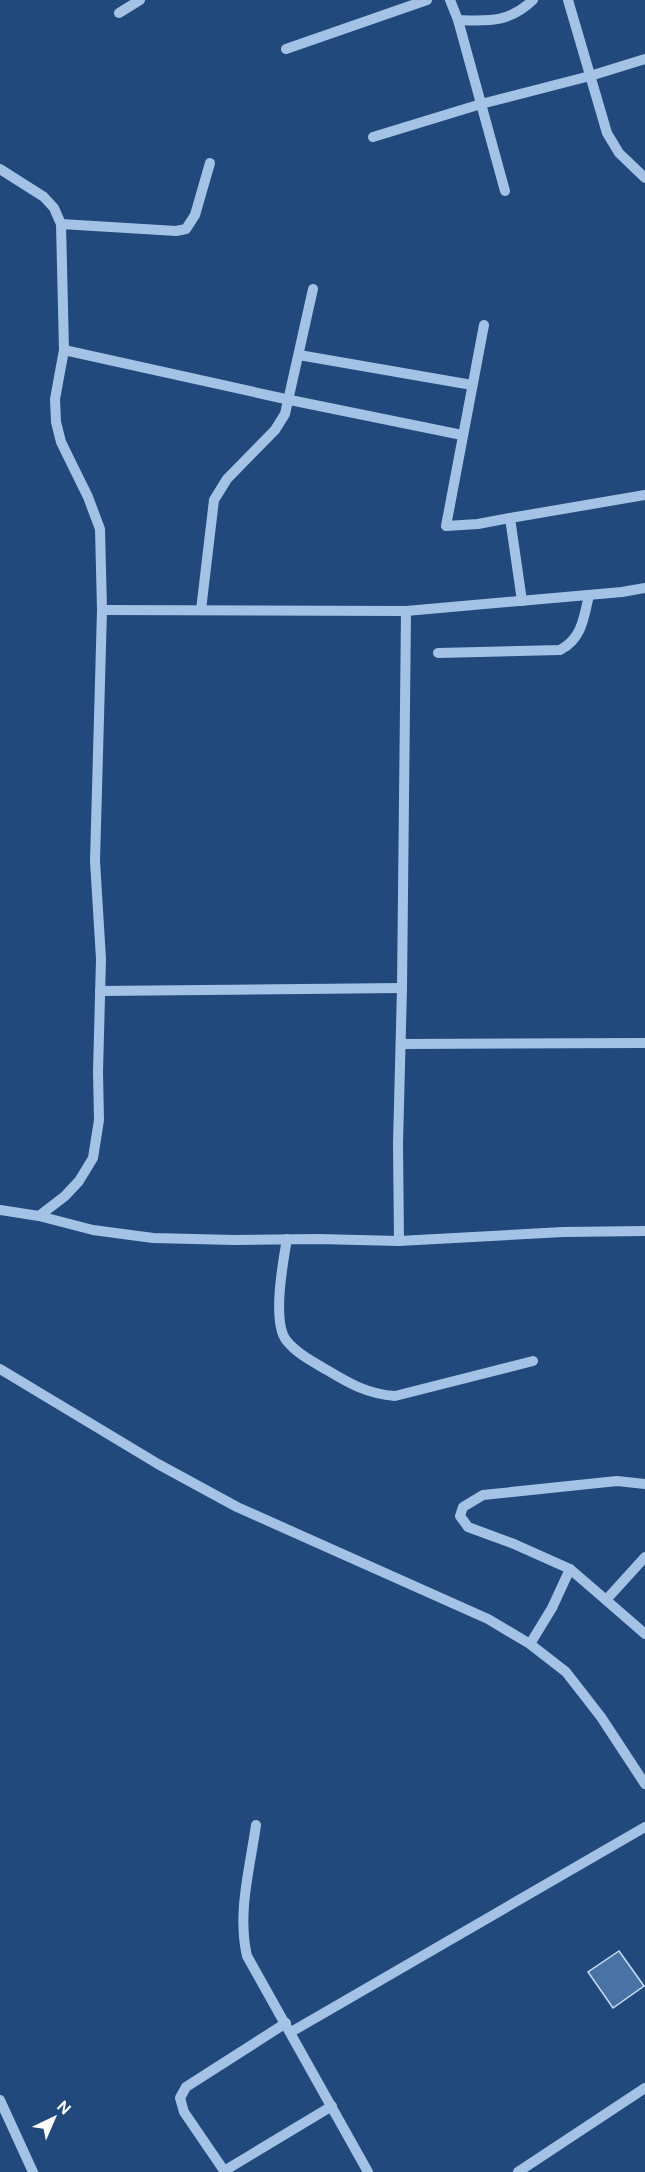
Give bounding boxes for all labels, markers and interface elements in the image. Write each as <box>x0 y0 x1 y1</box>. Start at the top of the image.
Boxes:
north arrow <box>24 2088 84 2148</box>
text: N <box>53 2096 76 2119</box>

